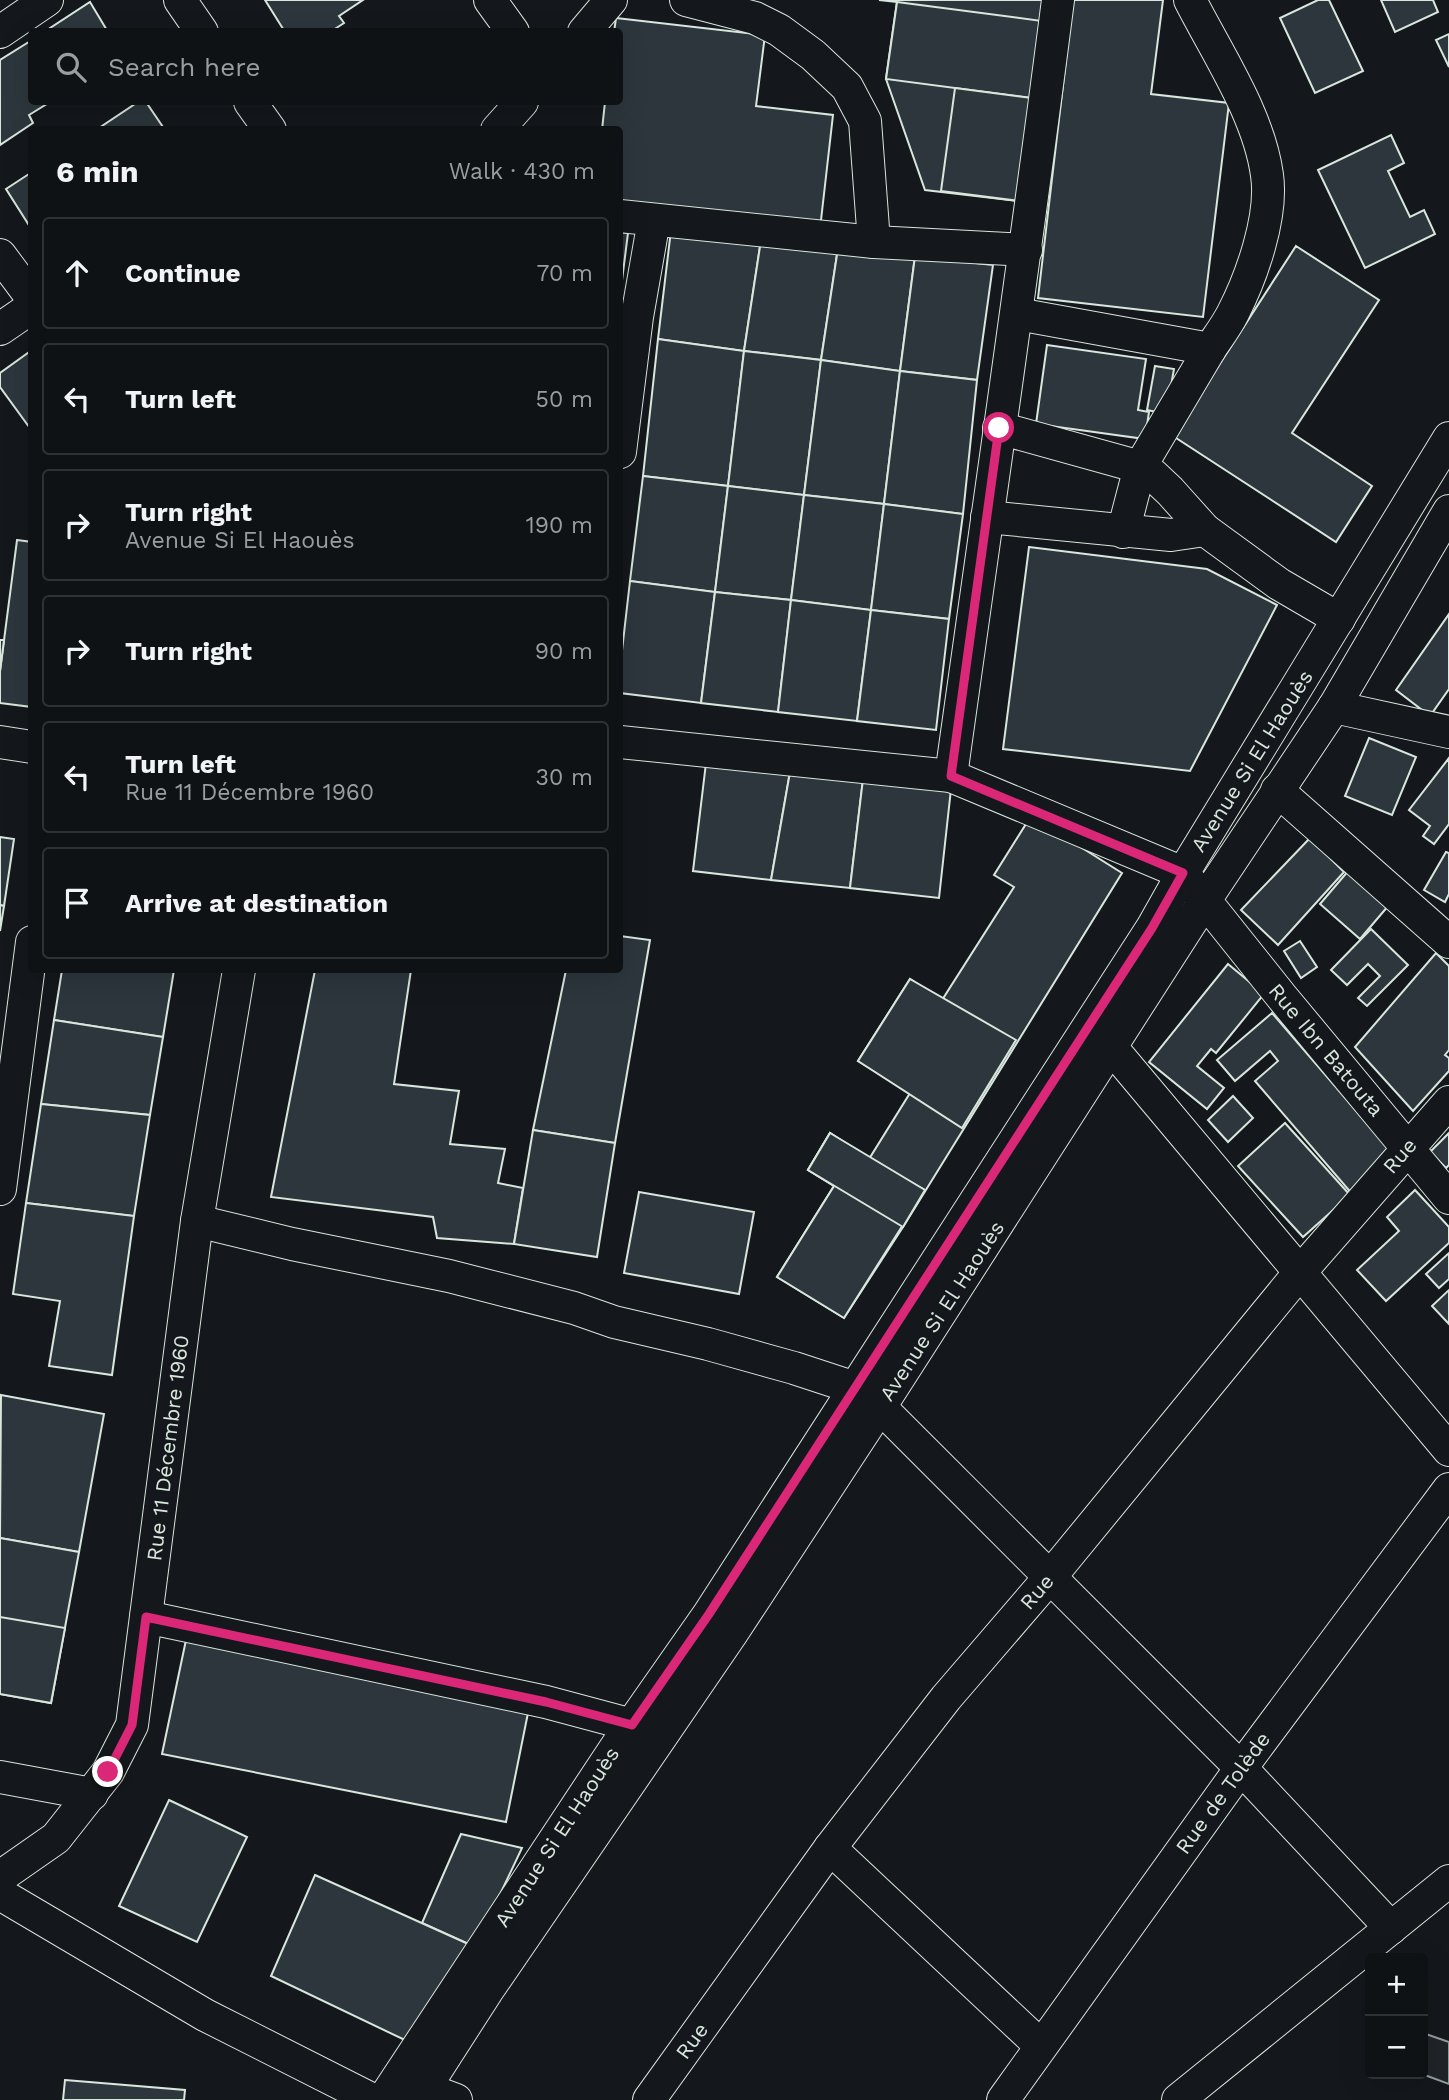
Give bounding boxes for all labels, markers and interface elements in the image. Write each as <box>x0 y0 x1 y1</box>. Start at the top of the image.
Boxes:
search box <box>28 28 623 105</box>
icon: search <box>52 48 90 86</box>
text: Search here <box>108 52 260 82</box>
text: 6 min <box>56 154 139 189</box>
text: Walk · 430 m <box>449 158 595 185</box>
icon: ahead <box>58 254 96 292</box>
text: Continue <box>125 258 241 288</box>
text: 70 m <box>536 260 593 287</box>
icon: left <box>58 380 96 418</box>
text: Turn left <box>125 384 236 414</box>
text: 50 m <box>536 386 593 413</box>
route start <box>983 412 1014 443</box>
text: Turn right <box>125 497 252 527</box>
icon: right <box>58 506 96 544</box>
text: 190 m <box>526 512 593 539</box>
text: Avenue Si El Haouès <box>125 527 355 554</box>
icon: right <box>58 632 96 670</box>
text: Turn right <box>125 636 252 666</box>
text: 90 m <box>535 638 593 665</box>
street label: Avenue Si El Haouès <box>1185 665 1318 856</box>
text: Turn left <box>125 749 236 779</box>
icon: left <box>58 758 96 796</box>
text: 30 m <box>536 764 593 791</box>
text: Rue 11 Décembre 1960 <box>125 779 374 806</box>
icon: arrive <box>58 884 96 922</box>
text: Arrive at destination <box>125 888 388 918</box>
street label: Rue Ibn Batouta <box>1264 978 1389 1121</box>
street label: Rue <box>1377 1133 1422 1179</box>
street label: Avenue Si El Haouès <box>874 1216 1009 1405</box>
street label: Rue 11 Décembre 1960 <box>141 1334 194 1562</box>
street label: Rue <box>1014 1569 1059 1615</box>
street label: Rue de Tolède <box>1170 1727 1275 1859</box>
street label: Avenue Si El Haouès <box>489 1742 624 1931</box>
route end <box>92 1756 123 1787</box>
map controls <box>1365 1953 1428 2079</box>
button: + <box>1365 1953 1428 2016</box>
button: − <box>1365 2016 1428 2079</box>
street label: Rue <box>670 2018 713 2064</box>

